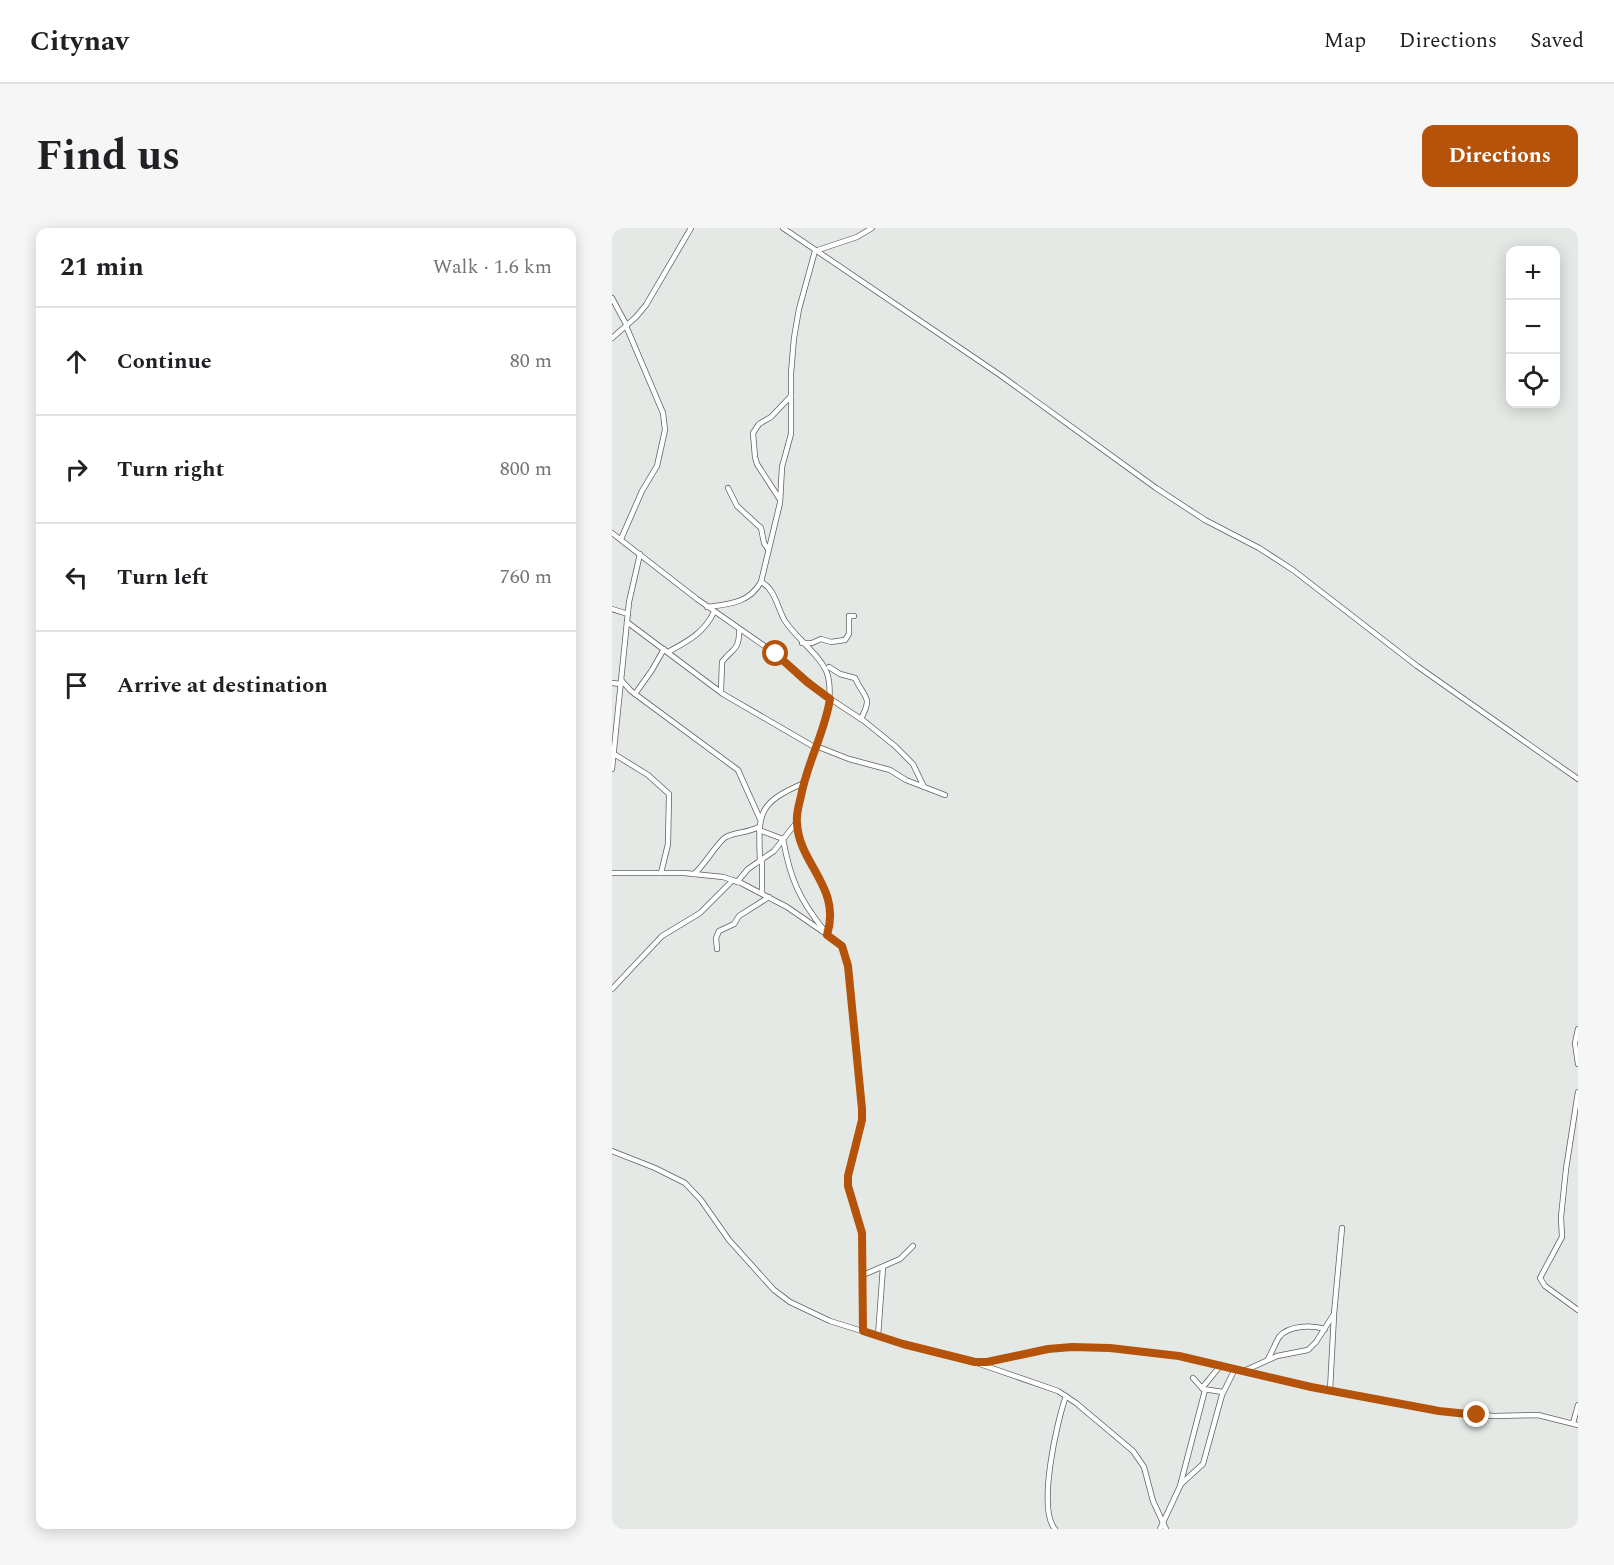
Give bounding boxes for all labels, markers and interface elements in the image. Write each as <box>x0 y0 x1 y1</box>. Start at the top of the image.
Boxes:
text: Citynav <box>30 20 129 63</box>
text: Map <box>1324 25 1366 57</box>
text: Directions <box>1399 25 1497 57</box>
text: Saved <box>1530 25 1584 57</box>
text: Find us <box>36 125 180 188</box>
button: Directions <box>1422 125 1578 187</box>
map controls <box>1506 246 1560 408</box>
button: + <box>1506 246 1560 300</box>
text: 21 min <box>60 247 144 287</box>
text: Walk · 1.6 km <box>433 252 552 282</box>
button: − <box>1506 300 1560 354</box>
icon: ahead <box>60 345 93 378</box>
text: Continue <box>117 345 212 378</box>
text: 80 m <box>510 346 552 376</box>
button: locate <box>1506 354 1560 408</box>
icon: right <box>60 453 93 486</box>
text: Turn right <box>117 453 224 486</box>
text: 800 m <box>500 454 552 484</box>
icon: left <box>60 561 93 594</box>
text: Turn left <box>117 561 209 594</box>
text: 760 m <box>500 562 552 592</box>
route start <box>762 640 788 666</box>
icon: arrive <box>60 669 93 702</box>
text: Arrive at destination <box>117 669 328 702</box>
route end <box>1463 1401 1489 1427</box>

